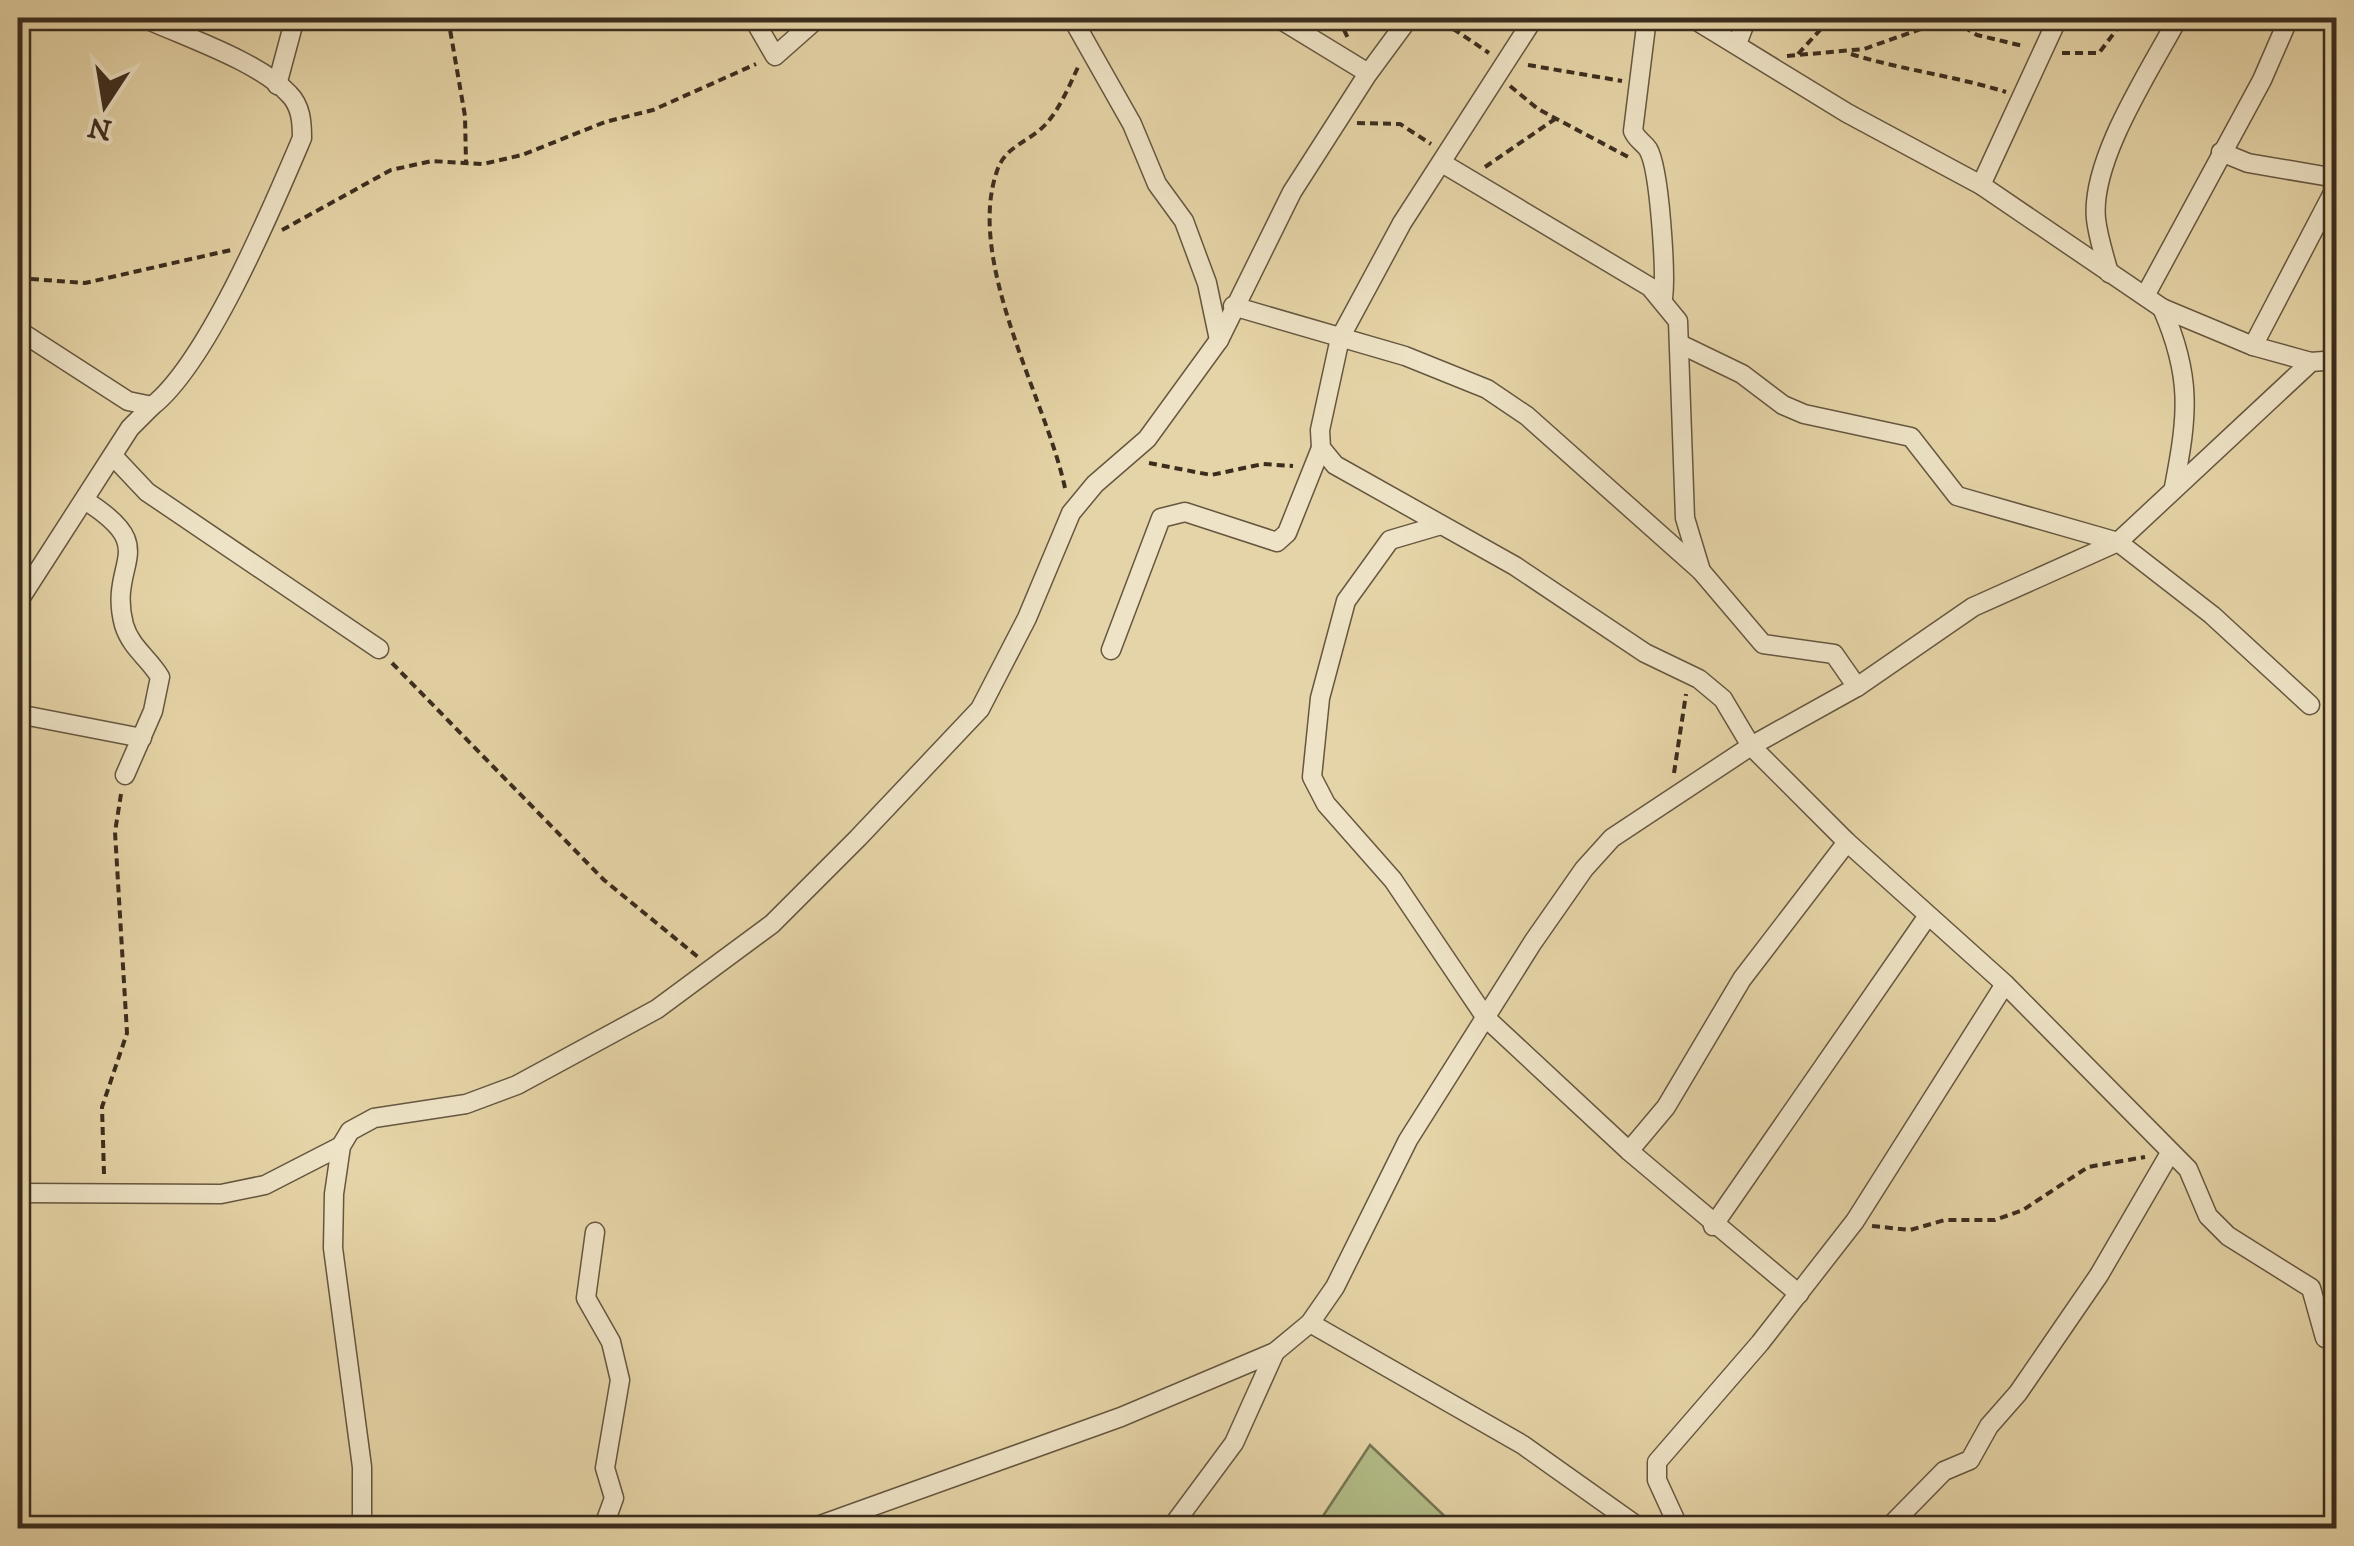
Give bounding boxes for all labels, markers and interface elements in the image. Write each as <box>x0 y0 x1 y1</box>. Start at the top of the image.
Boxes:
north arrow <box>55 55 155 155</box>
text: N <box>85 108 115 147</box>

